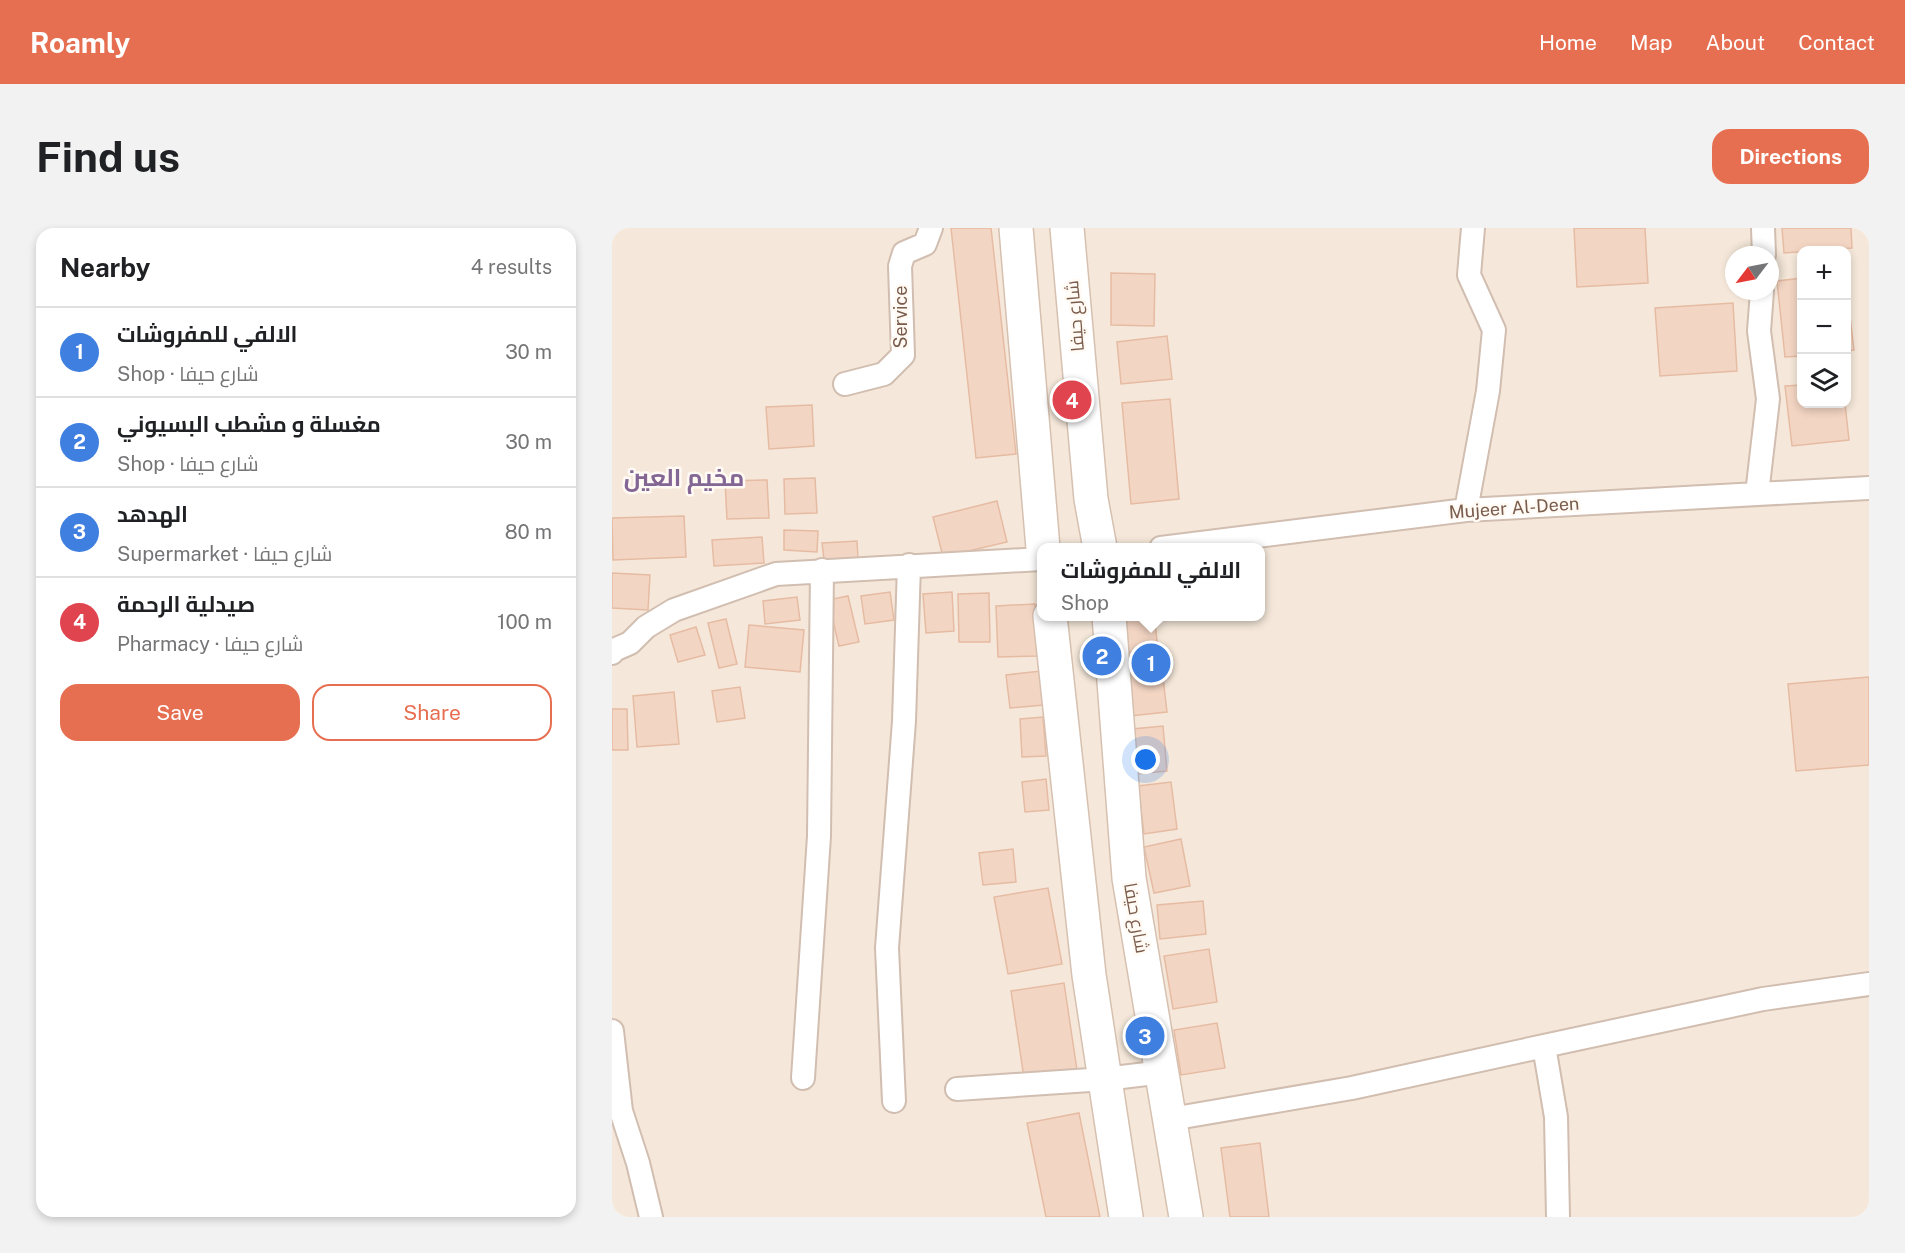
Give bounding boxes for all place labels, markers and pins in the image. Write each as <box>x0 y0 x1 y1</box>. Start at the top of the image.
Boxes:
pin: 4 <box>1052 378 1092 423</box>
pin: 2 <box>1082 634 1122 678</box>
pin: 1 <box>1132 640 1170 686</box>
pin: 3 <box>1126 1014 1164 1058</box>

